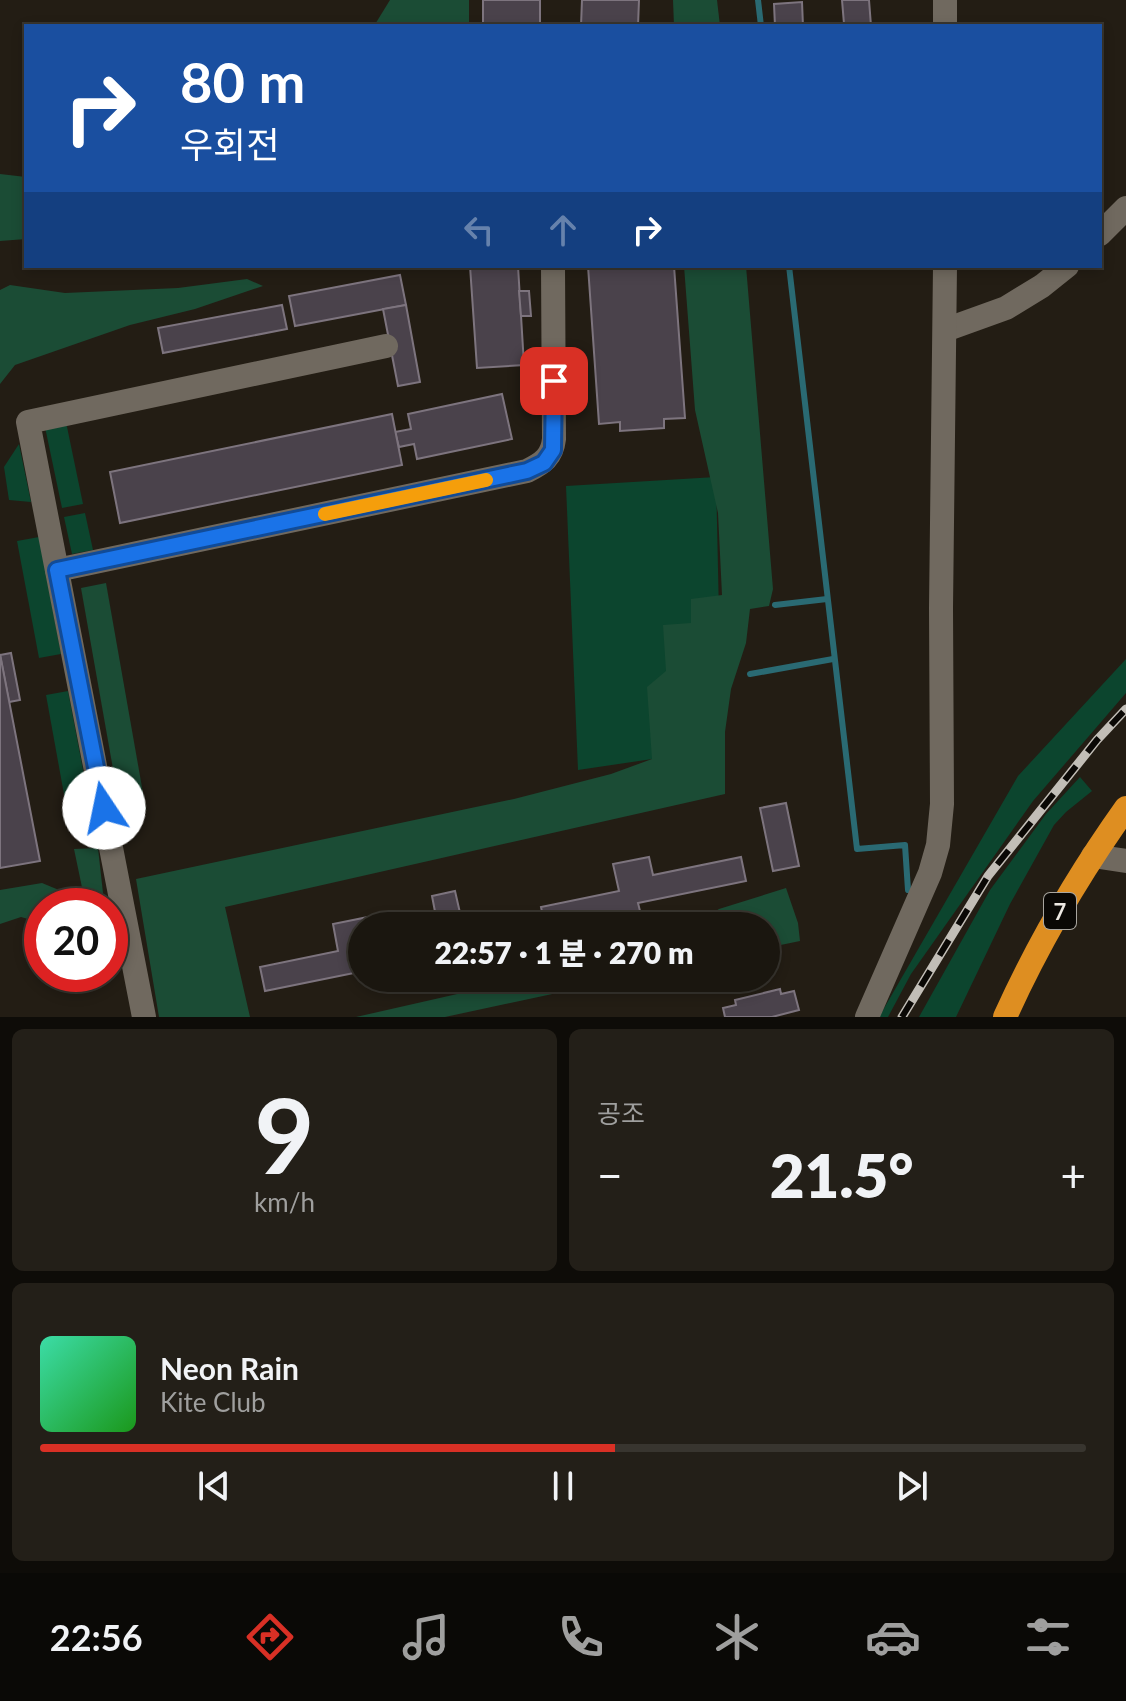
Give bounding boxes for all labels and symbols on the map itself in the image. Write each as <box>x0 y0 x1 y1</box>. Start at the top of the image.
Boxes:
pin <box>520 347 588 415</box>
position arrow <box>62 766 146 850</box>
speed limit sign: 20 <box>24 888 128 992</box>
road number: 7 <box>1044 893 1076 929</box>

